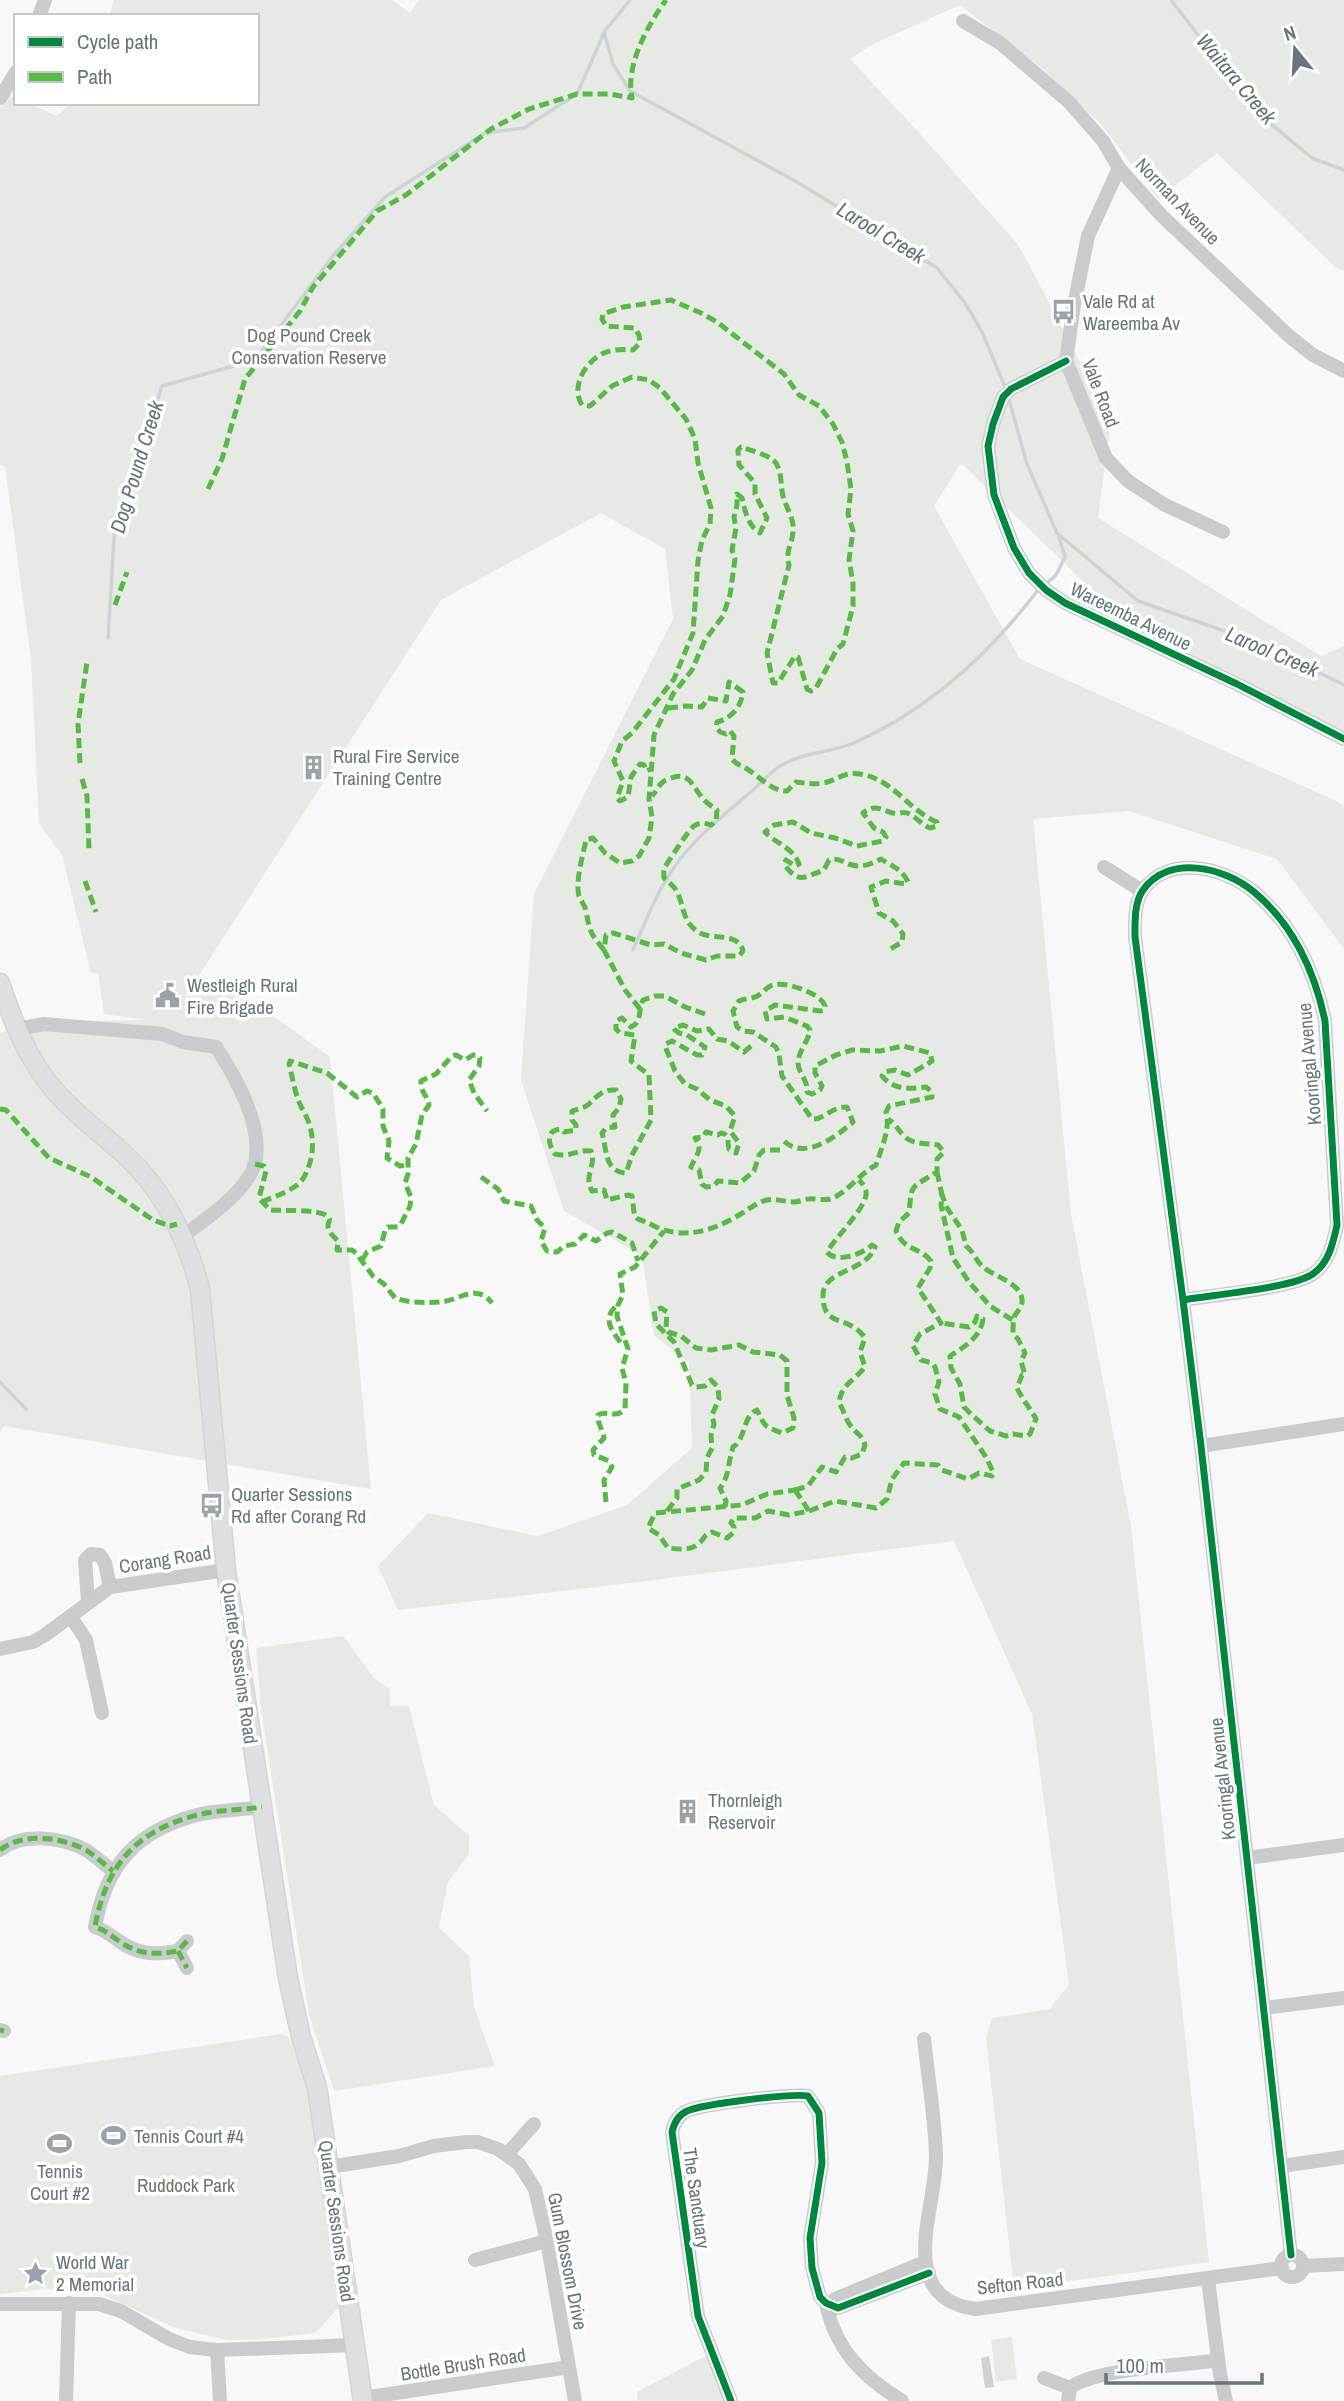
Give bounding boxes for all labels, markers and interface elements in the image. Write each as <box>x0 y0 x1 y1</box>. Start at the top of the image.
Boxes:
legend <box>14 14 259 105</box>
north arrow <box>1260 14 1330 84</box>
text: N <box>1280 19 1299 47</box>
text: Cycle path <box>77 27 158 56</box>
water label: Waitara Creek <box>1190 27 1284 131</box>
text: Path <box>77 62 112 91</box>
street label: Norman Avenue <box>1130 152 1226 250</box>
water label: Larool Creek <box>832 195 932 271</box>
place label: Vale Rd at Wareemba Av <box>1083 288 1180 336</box>
bus stop icon: Vale Rd at Wareemba Av <box>1049 298 1077 326</box>
park label: Dog Pound Creek Conservation Reserve <box>231 322 387 370</box>
street label: Vale Road <box>1076 355 1126 431</box>
water label: Dog Pound Creek <box>103 396 171 537</box>
street label: Wareemba Avenue <box>1066 575 1196 657</box>
water label: Larool Creek <box>1221 619 1325 685</box>
place label: Rural Fire Service Training Centre <box>333 743 459 791</box>
building icon: Rural Fire Service Training Centre <box>299 753 327 781</box>
place label: Westleigh Rural Fire Brigade <box>187 972 298 1020</box>
public building icon: Westleigh Rural Fire Brigade <box>153 982 181 1010</box>
street label: Kooringal Avenue <box>1291 1002 1327 1126</box>
place label: Quarter Sessions Rd after Corang Rd <box>231 1481 366 1529</box>
bus stop icon: Quarter Sessions Rd after Corang Rd <box>197 1491 225 1519</box>
street label: Corang Road <box>117 1539 213 1579</box>
street label: Quarter Sessions Road <box>216 1581 264 1745</box>
street label: Kooringal Avenue <box>1203 1717 1241 1841</box>
place label: Thornleigh Reservoir <box>708 1787 782 1835</box>
building icon: Thornleigh Reservoir <box>674 1797 702 1825</box>
sports icon: Tennis Court #4 <box>100 2122 128 2150</box>
place label: Tennis Court #4 <box>134 2123 244 2149</box>
sports icon: Tennis Court #2 <box>46 2129 74 2157</box>
street label: Quarter Sessions Road <box>313 2139 361 2303</box>
street label: The Sanctuary <box>677 2146 717 2250</box>
place label: Tennis Court #2 <box>30 2158 90 2206</box>
park label: Ruddock Park <box>137 2172 235 2198</box>
street label: Gum Blossom Drive <box>542 2190 594 2332</box>
place label: World War 2 Memorial <box>56 2249 134 2297</box>
place icon: World War 2 Memorial <box>22 2259 50 2287</box>
street label: Sefton Road <box>976 2266 1064 2300</box>
street label: Bottle Brush Road <box>399 2341 527 2387</box>
scale bar <box>1106 2342 1262 2386</box>
text: 100 m <box>1116 2351 1164 2380</box>

